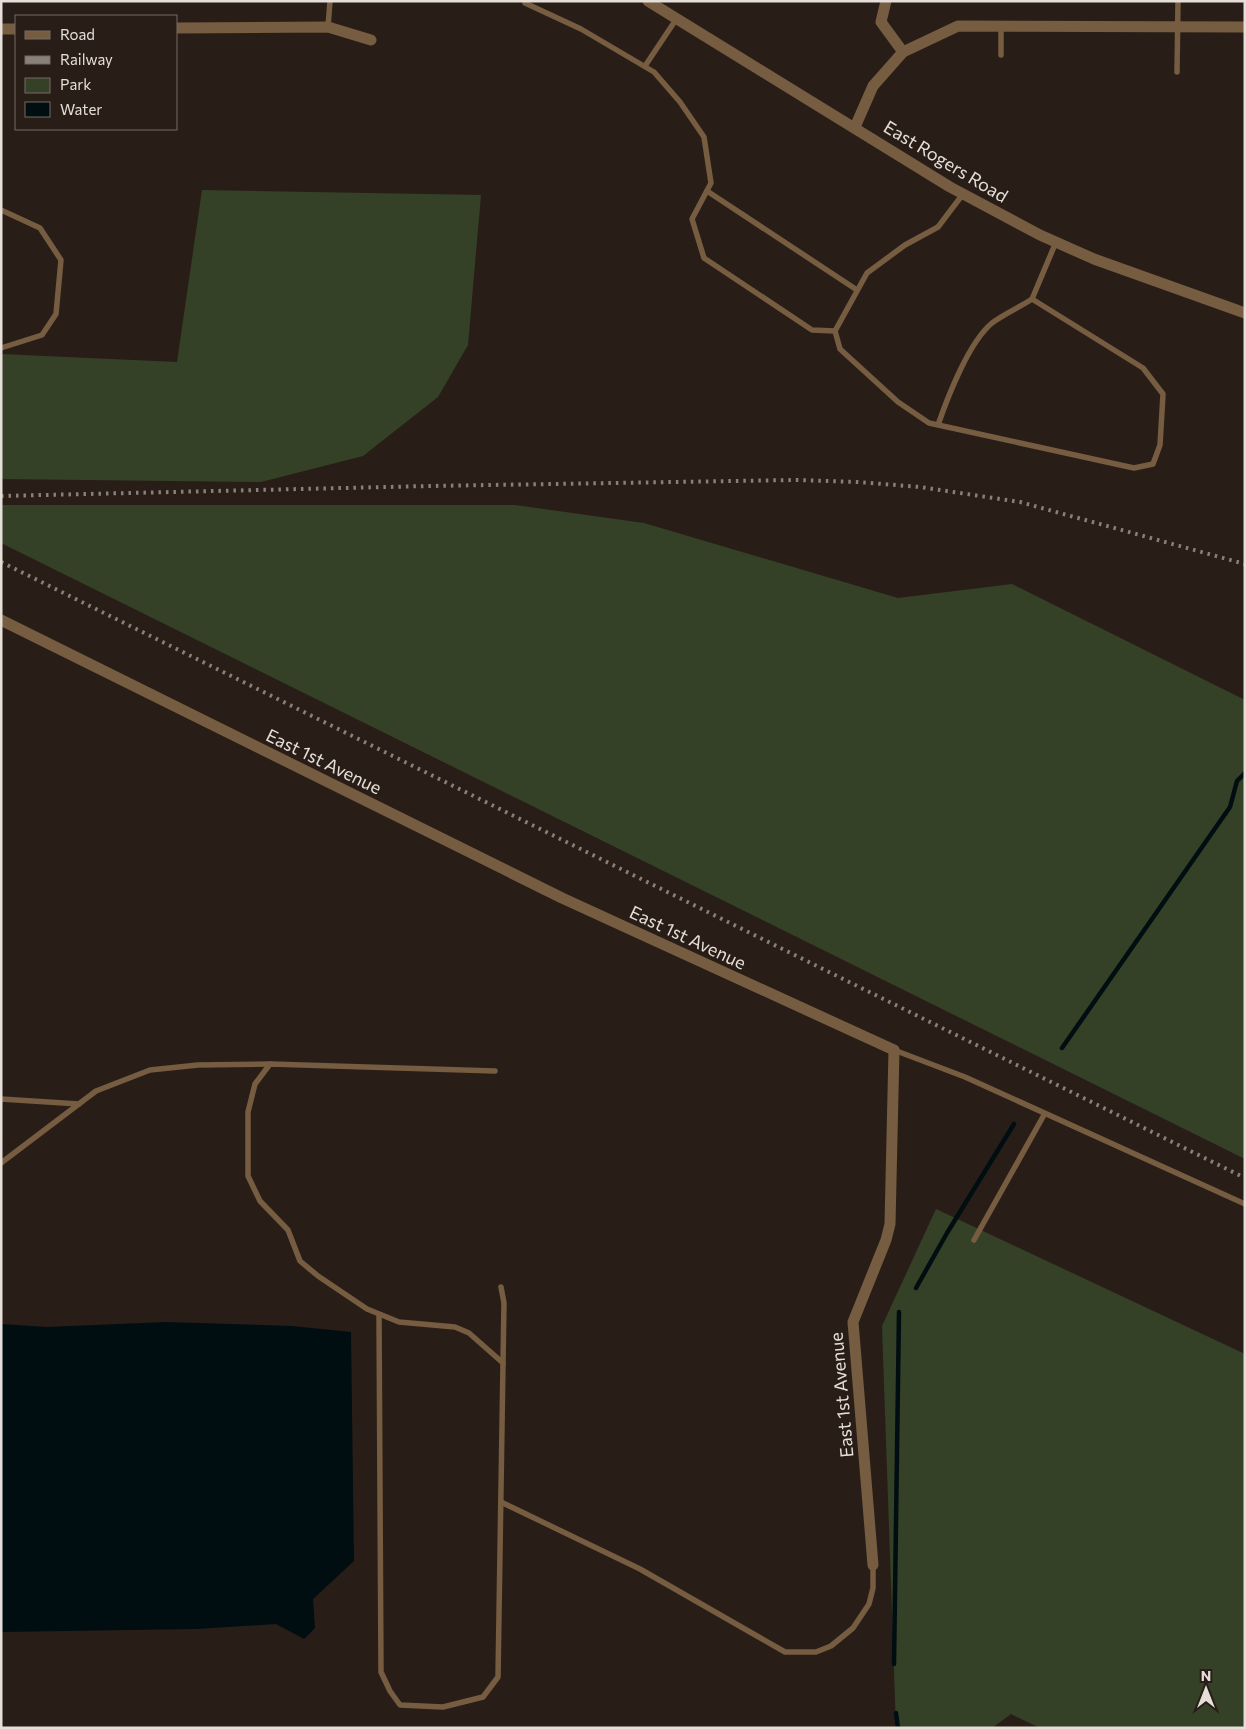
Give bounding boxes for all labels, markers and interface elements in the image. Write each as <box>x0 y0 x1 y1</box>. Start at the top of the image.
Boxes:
legend <box>15 15 178 130</box>
text: Road <box>60 25 95 43</box>
text: Railway <box>60 50 113 68</box>
text: Park <box>60 75 91 93</box>
text: Water <box>60 100 102 118</box>
street label: East Rogers Road <box>880 115 1012 207</box>
street label: East 1st Avenue <box>263 724 385 798</box>
street label: East 1st Avenue <box>626 900 750 974</box>
street label: East 1st Avenue <box>825 1331 857 1459</box>
north arrow <box>1181 1664 1231 1714</box>
text: N <box>1201 1667 1211 1684</box>

